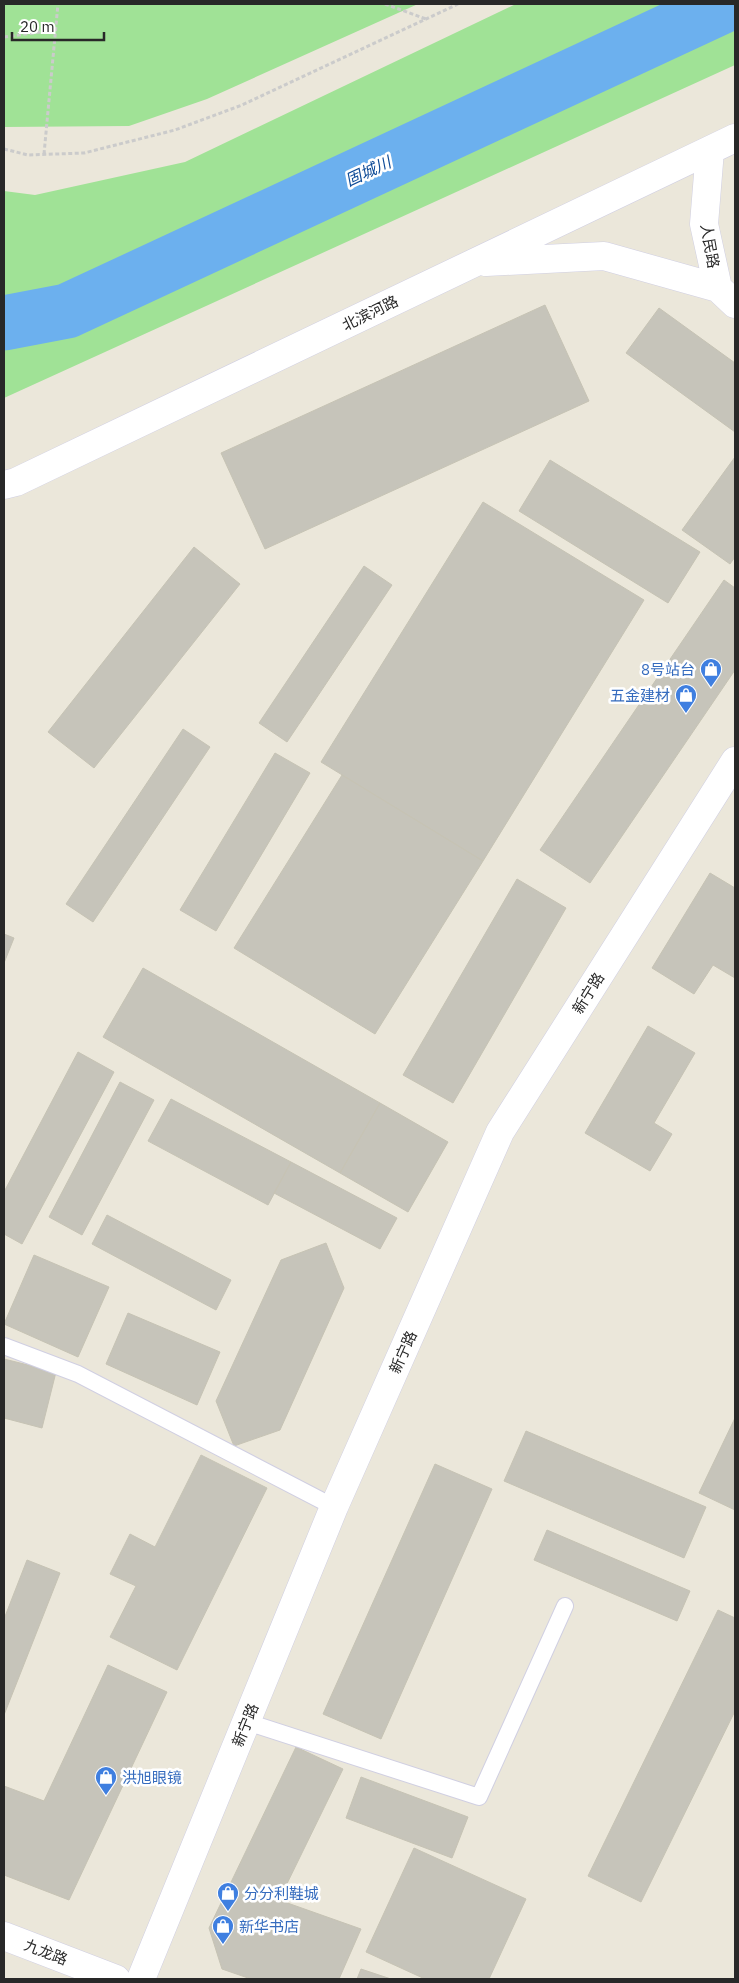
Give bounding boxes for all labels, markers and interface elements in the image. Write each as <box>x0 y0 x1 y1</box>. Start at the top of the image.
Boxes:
scale bar <box>12 10 105 42</box>
text: 20 m <box>20 17 55 36</box>
water label: 固城川 <box>342 151 396 190</box>
street label: 人民路 <box>697 222 723 270</box>
street label: 北滨河路 <box>339 291 401 335</box>
shop icon: 8号站台 <box>699 657 723 688</box>
place label: 8号站台 <box>641 660 695 679</box>
shop icon: 五金建材 <box>674 683 698 714</box>
place label: 五金建材 <box>610 686 670 705</box>
street label: 新宁路 <box>568 969 608 1017</box>
street label: 新宁路 <box>385 1328 421 1376</box>
street label: 新宁路 <box>228 1701 262 1749</box>
shop icon: 洪旭眼镜 <box>94 1765 118 1796</box>
place label: 洪旭眼镜 <box>122 1768 182 1787</box>
shop icon: 分分利鞋城 <box>216 1881 240 1912</box>
place label: 分分利鞋城 <box>244 1884 319 1903</box>
shop icon: 新华书店 <box>211 1914 235 1945</box>
place label: 新华书店 <box>239 1917 299 1936</box>
street label: 九龙路 <box>22 1935 70 1969</box>

